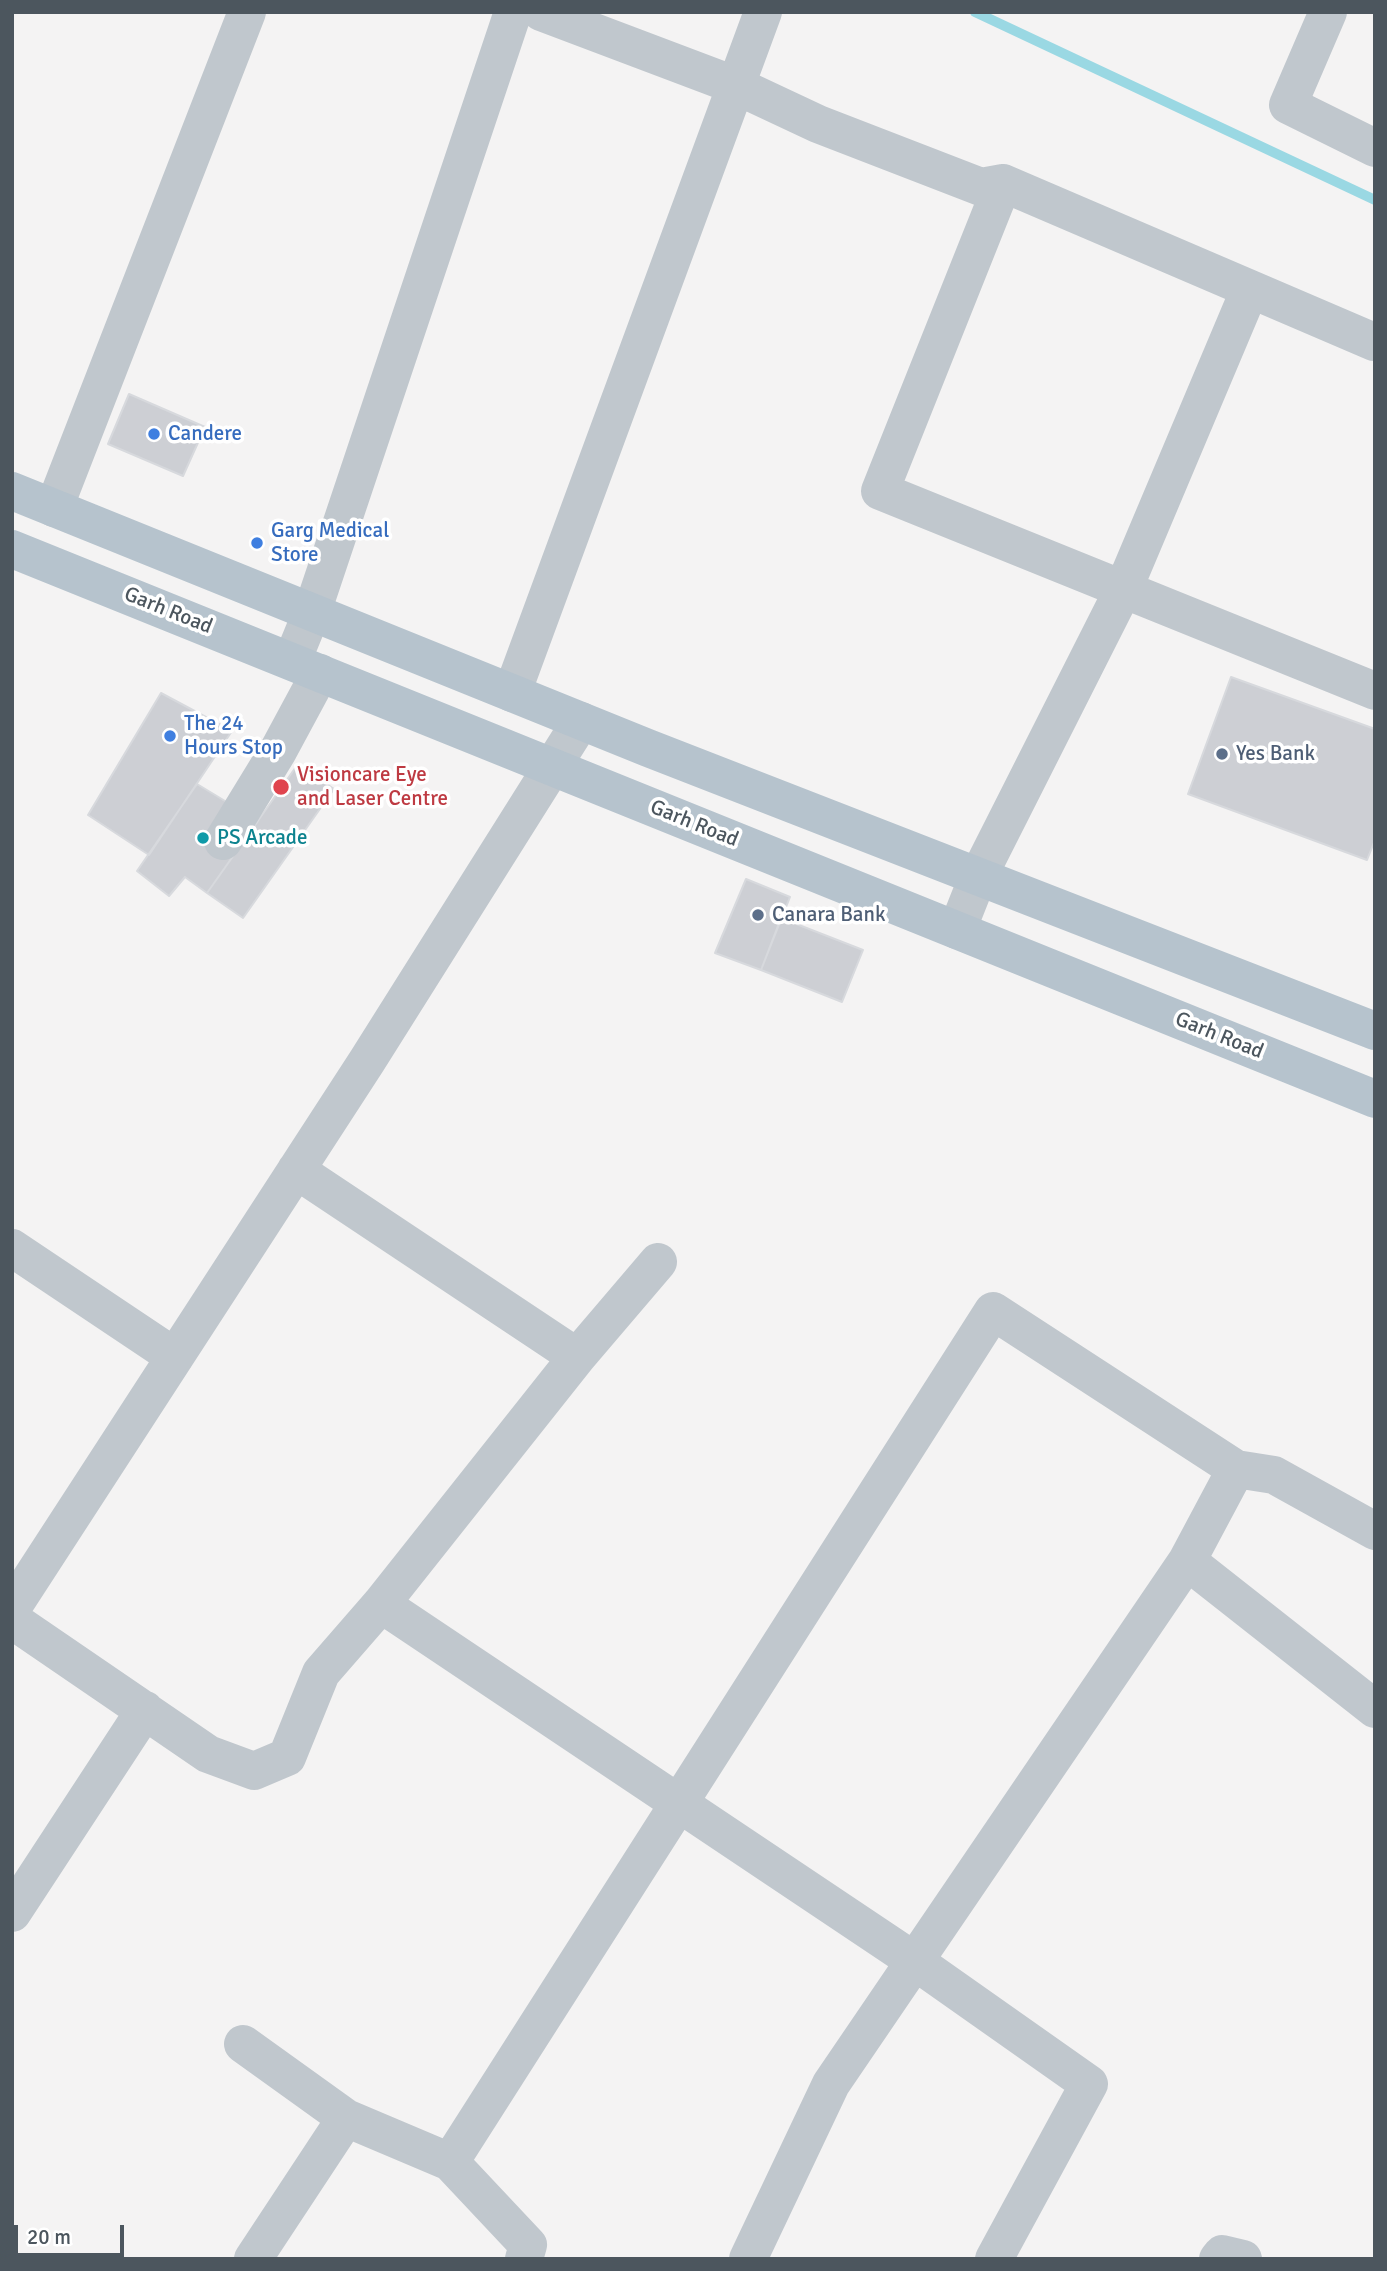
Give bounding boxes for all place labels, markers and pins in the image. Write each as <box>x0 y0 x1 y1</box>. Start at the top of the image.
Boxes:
place label: Candere <box>168 421 242 447</box>
marker: Candere <box>146 426 162 442</box>
place label: Garg Medical Store <box>271 518 389 568</box>
marker: Garg Medical Store <box>249 535 265 551</box>
place label: The 24 Hours Stop <box>184 711 283 761</box>
marker: The 24 Hours Stop <box>162 728 178 744</box>
place label: Yes Bank <box>1236 741 1315 767</box>
marker: Yes Bank <box>1214 746 1230 762</box>
place label: Visioncare Eye and Laser Centre <box>297 762 448 812</box>
marker: Visioncare Eye and Laser Centre <box>271 777 291 797</box>
place label: PS Arcade <box>217 825 307 851</box>
marker: PS Arcade <box>195 830 211 846</box>
place label: Canara Bank <box>772 902 885 928</box>
marker: Canara Bank <box>750 907 766 923</box>

